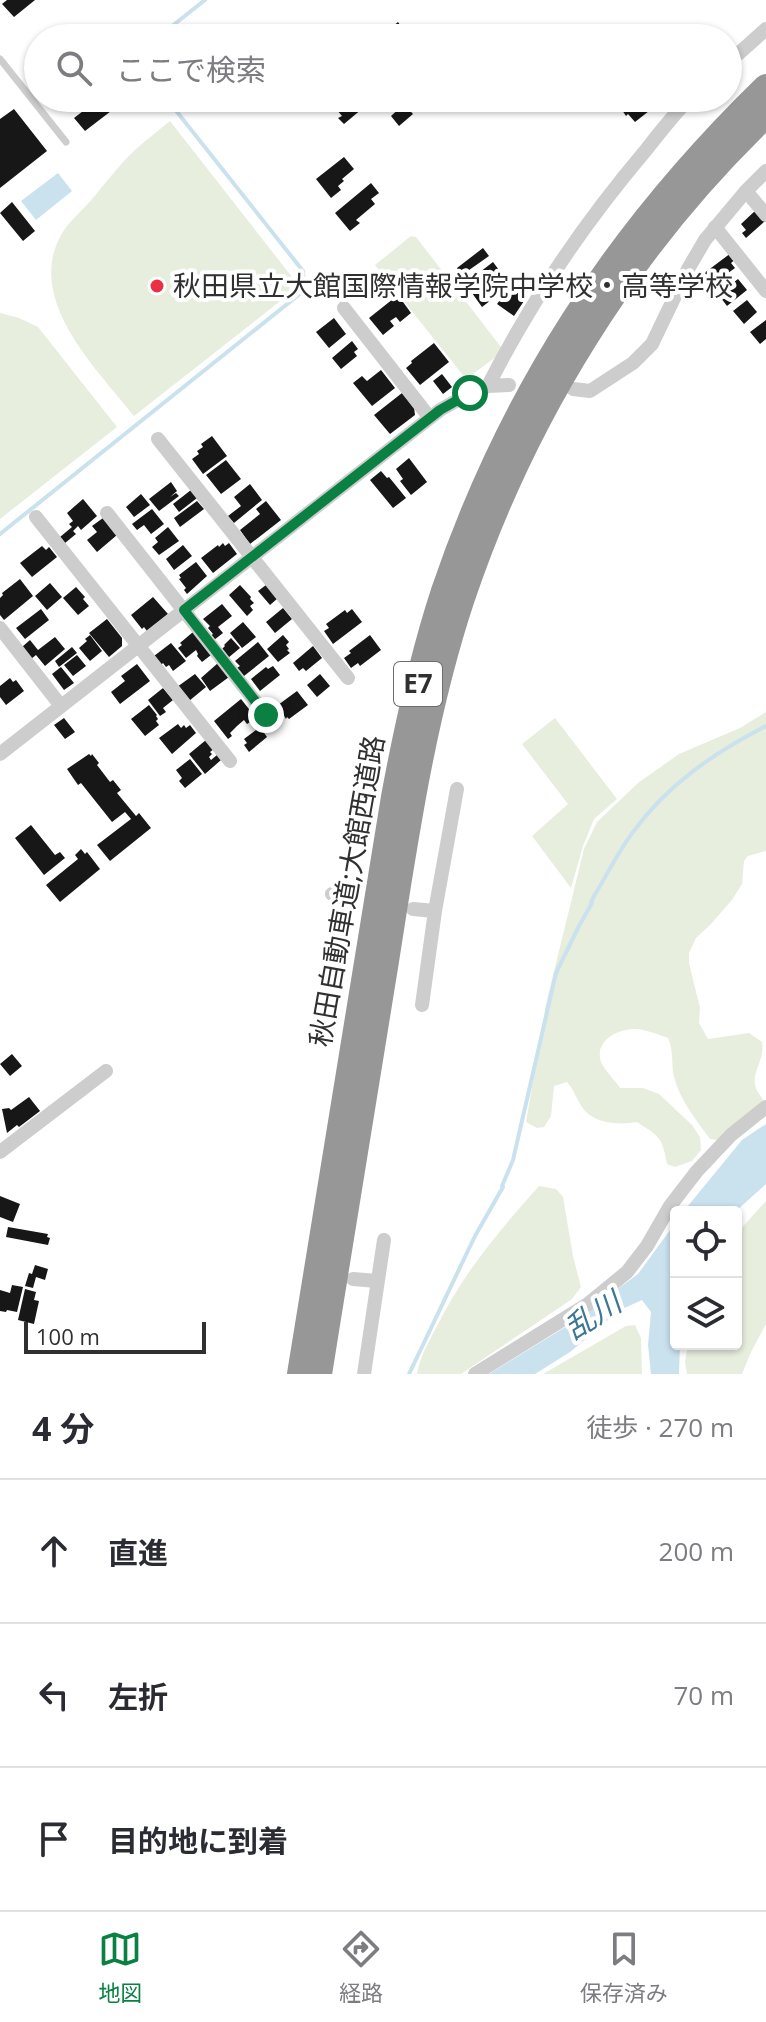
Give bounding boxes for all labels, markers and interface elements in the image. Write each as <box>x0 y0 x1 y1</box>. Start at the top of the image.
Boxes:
search box <box>24 24 742 112</box>
icon: search <box>52 46 96 90</box>
text: ここで検索 <box>116 49 266 90</box>
place label: 秋田県立大館国際情報学院中学校・高等学校 <box>173 266 733 304</box>
marker: 秋田県立大館国際情報学院中学校・高等学校 <box>148 277 166 295</box>
route start <box>452 375 488 411</box>
road number: E7 <box>394 662 442 706</box>
route end <box>248 697 284 733</box>
street label: 秋田自動車道;大館西道路 <box>300 732 392 1049</box>
map controls <box>670 1206 742 1350</box>
button: locate <box>670 1206 742 1278</box>
button: layers <box>670 1278 742 1350</box>
water label: 乱川 <box>556 1280 631 1348</box>
scale bar <box>24 1318 206 1354</box>
text: 100 m <box>36 1321 100 1351</box>
text: 4 分 <box>32 1405 94 1451</box>
text: 徒歩 · 270 m <box>586 1409 734 1445</box>
icon: ahead <box>32 1529 76 1573</box>
text: 直進 <box>108 1532 168 1573</box>
text: 200 m <box>659 1533 734 1569</box>
icon: left <box>32 1673 76 1717</box>
text: 左折 <box>108 1676 168 1717</box>
text: 70 m <box>673 1677 734 1713</box>
icon: arrive <box>32 1817 76 1861</box>
text: 目的地に到着 <box>108 1820 288 1861</box>
tab: 地図 <box>98 1927 142 2007</box>
tab: 経路 <box>339 1927 383 2007</box>
tab: 保存済み <box>580 1927 668 2007</box>

